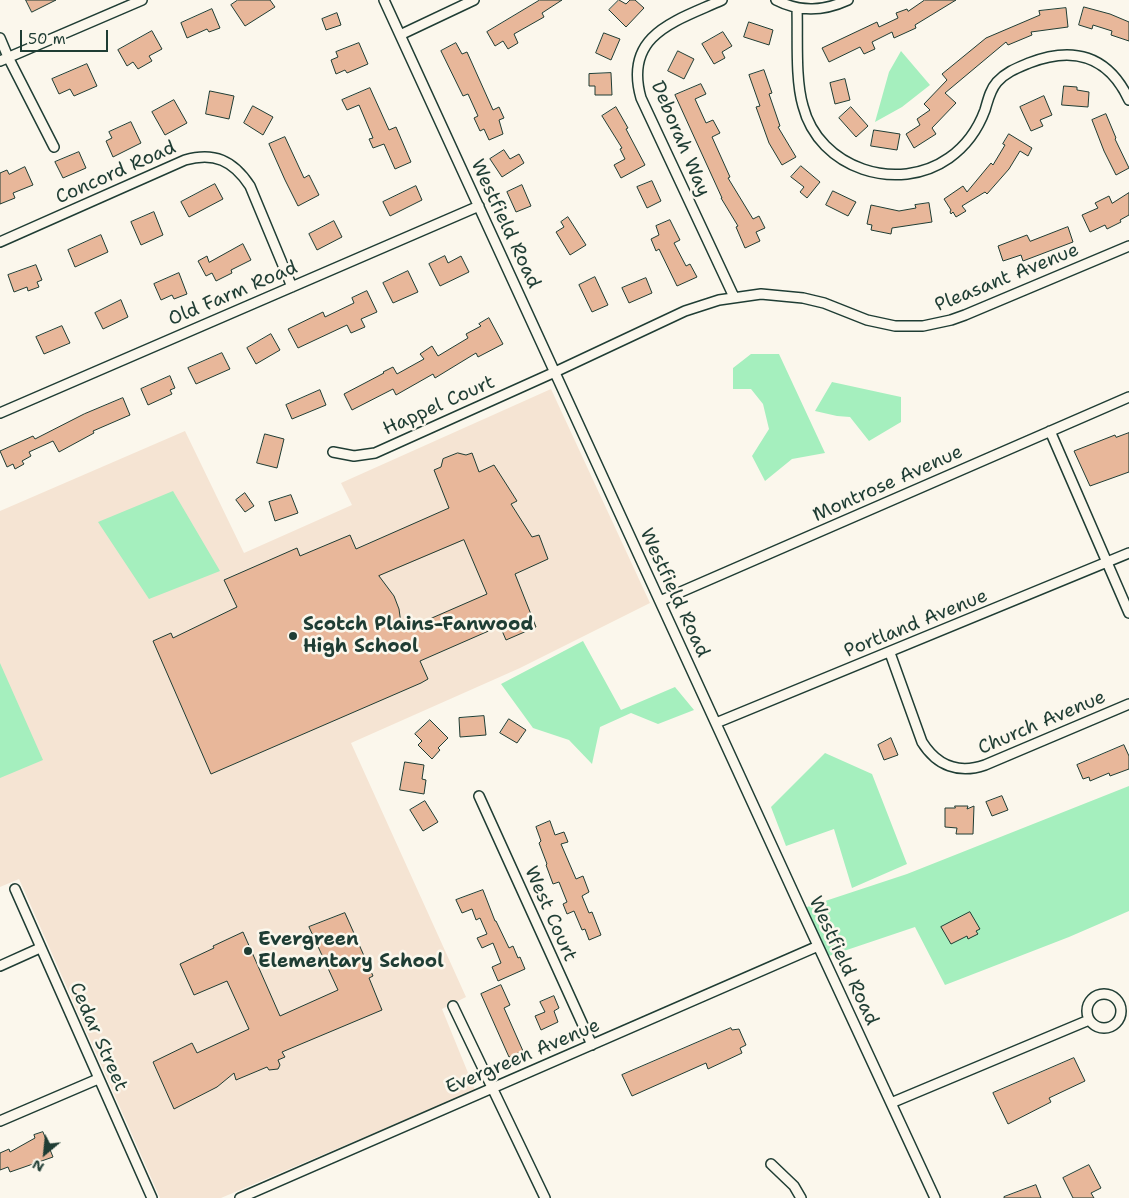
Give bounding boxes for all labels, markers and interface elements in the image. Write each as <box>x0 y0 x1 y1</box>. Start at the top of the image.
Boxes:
scale bar <box>22 20 110 52</box>
text: 50 m <box>28 29 66 49</box>
street label: Deborah Way <box>645 78 715 200</box>
street label: Concord Road <box>52 136 180 210</box>
street label: Westfield Road <box>465 156 545 292</box>
street label: Pleasant Avenue <box>932 239 1082 317</box>
street label: Old Farm Road <box>165 257 301 331</box>
street label: Happel Court <box>380 371 498 441</box>
street label: Montrose Avenue <box>809 441 967 527</box>
street label: Westfield Road <box>634 525 714 661</box>
street label: Portland Avenue <box>841 585 991 663</box>
place label: Scotch Plains-Fanwood High School <box>303 614 533 658</box>
marker: Scotch Plains-Fanwood High School <box>287 630 299 642</box>
street label: Church Avenue <box>975 686 1109 760</box>
street label: West Court <box>519 863 581 965</box>
street label: Westfield Road <box>803 893 883 1029</box>
place label: Evergreen Elementary School <box>258 929 444 973</box>
marker: Evergreen Elementary School <box>242 945 254 957</box>
street label: Cedar Street <box>64 979 132 1095</box>
street label: Evergreen Avenue <box>443 1014 603 1100</box>
north arrow <box>20 1128 70 1178</box>
text: N <box>29 1156 47 1177</box>

